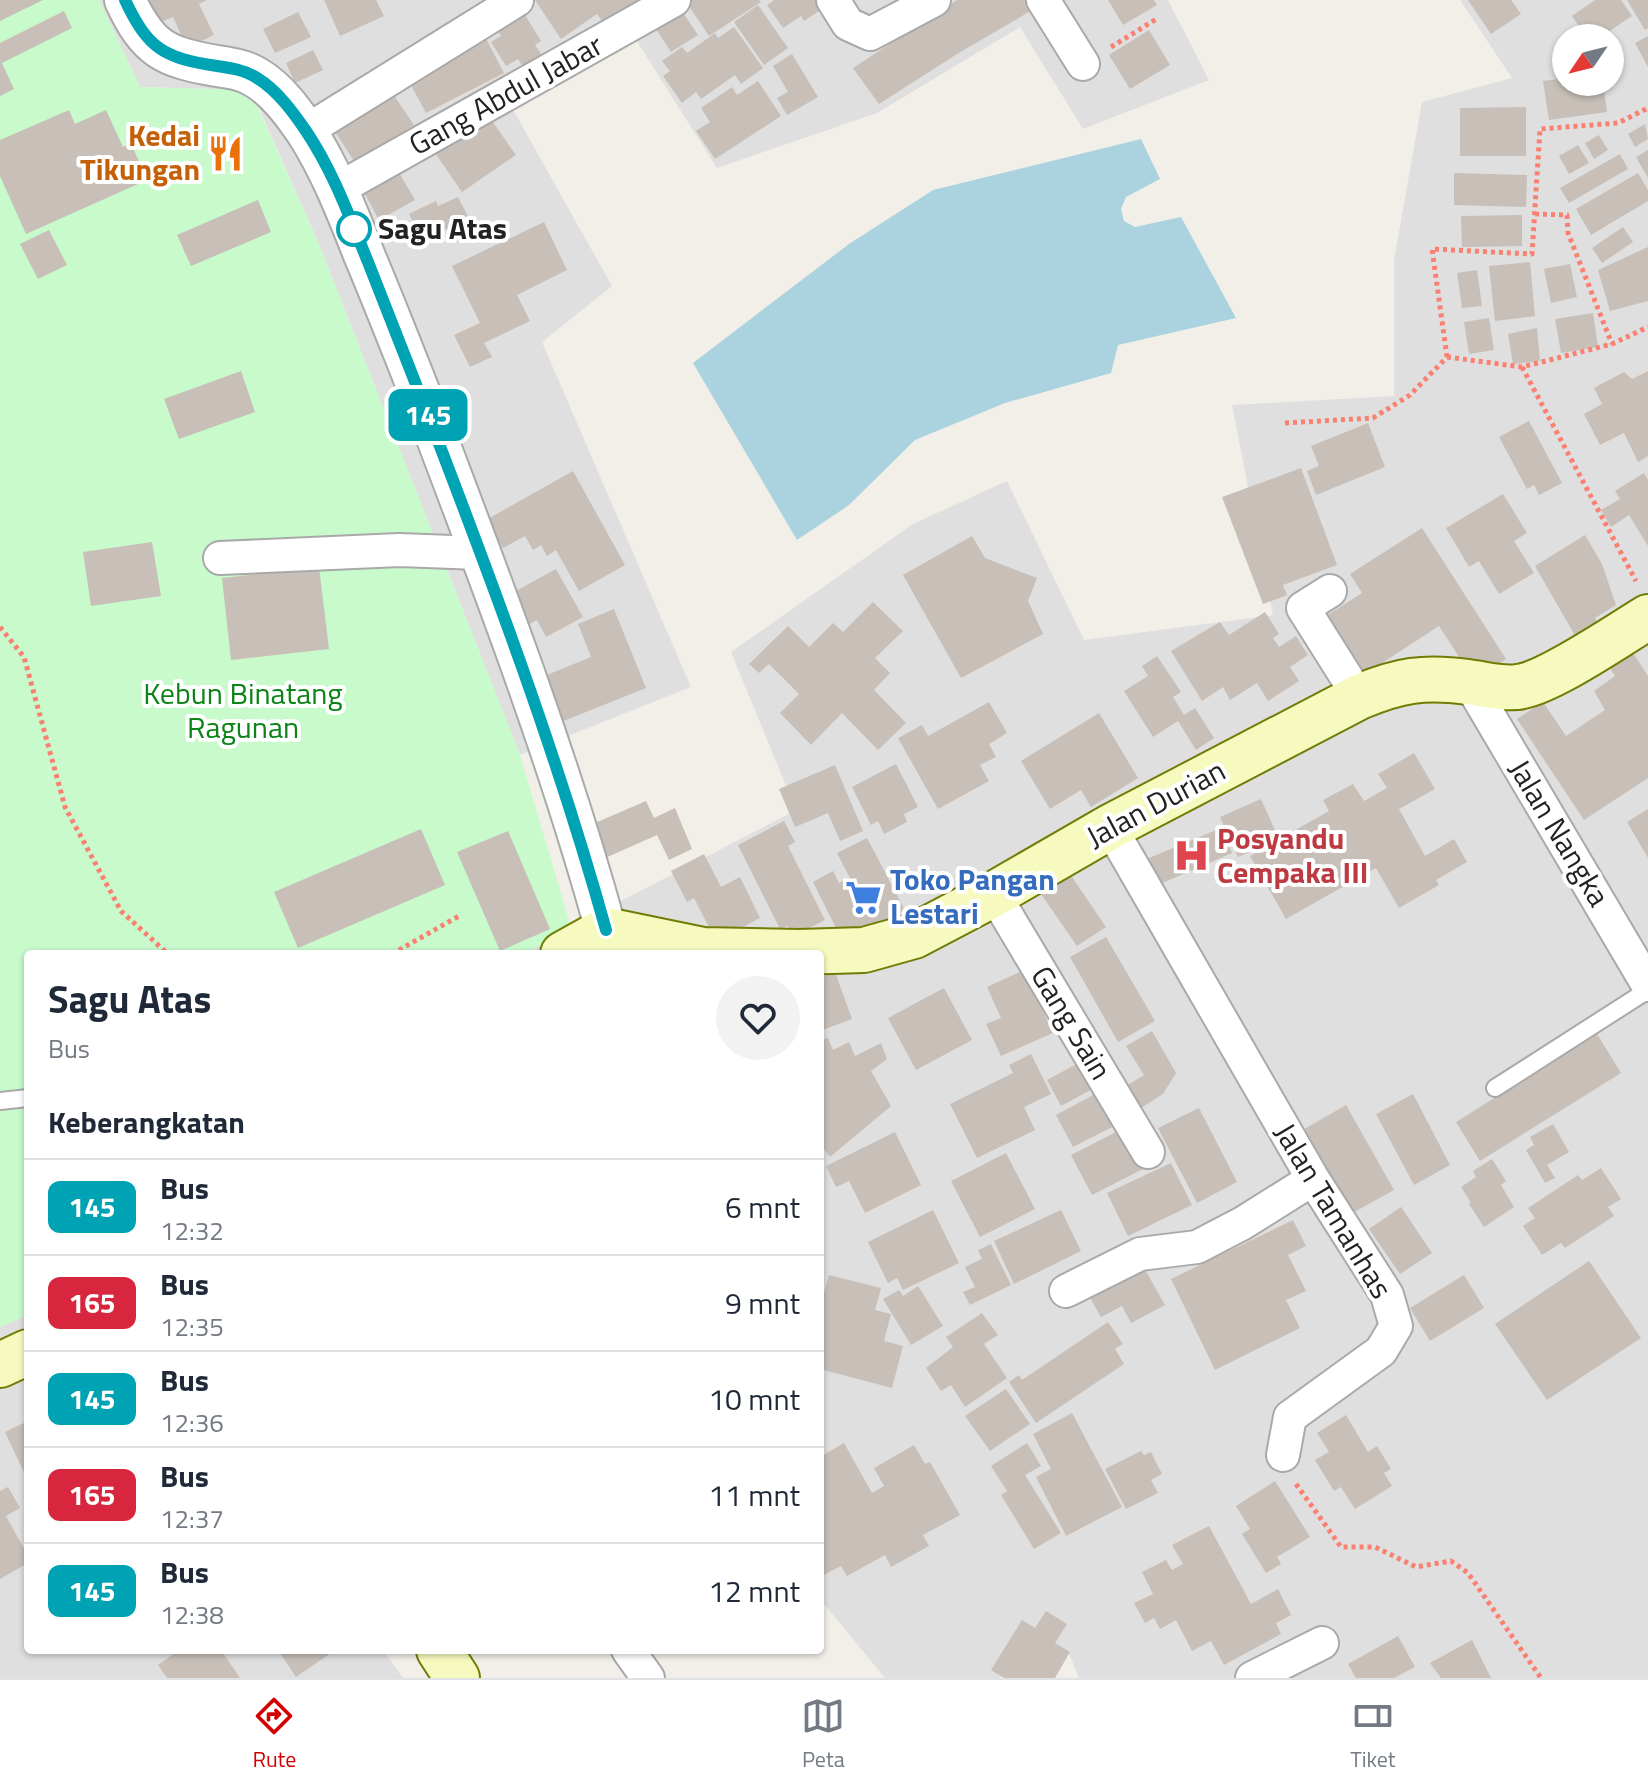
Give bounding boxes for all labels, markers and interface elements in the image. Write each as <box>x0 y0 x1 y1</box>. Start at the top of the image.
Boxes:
street label: Gang Abdul Jabar <box>400 22 611 166</box>
north arrow <box>1552 24 1624 96</box>
map controls <box>1552 24 1624 96</box>
place label: Kedai Tikungan <box>80 112 200 192</box>
restaurant icon: Kedai Tikungan <box>207 134 245 172</box>
place label: Sagu Atas <box>378 205 507 251</box>
marker: Sagu Atas <box>337 212 371 246</box>
line badge: 145 <box>382 389 474 441</box>
text: 145 <box>404 393 452 436</box>
park label: Kebun Binatang Ragunan <box>143 670 343 750</box>
street label: Jalan Durian <box>1078 747 1233 859</box>
street label: Jalan Nangka <box>1498 750 1622 915</box>
place label: Posyandu Cempaka III <box>1217 815 1368 895</box>
hospital icon: Posyandu Cempaka III <box>1172 837 1210 875</box>
place label: Toko Pangan Lestari <box>890 856 1055 936</box>
supermarket icon: Toko Pangan Lestari <box>845 878 883 916</box>
street label: Gang Sain <box>1020 957 1124 1088</box>
text: Sagu Atas <box>48 970 211 1028</box>
button: heart <box>716 976 800 1060</box>
text: Bus <box>48 1029 90 1068</box>
text: Keberangkatan <box>48 1099 245 1145</box>
street label: Jalan Tamanhas <box>1263 1114 1405 1307</box>
text: Bus <box>160 1165 209 1211</box>
text: 6 mnt <box>725 1184 800 1230</box>
text: 145 <box>68 1185 116 1228</box>
text: 12:32 <box>160 1211 224 1250</box>
text: Bus <box>160 1261 209 1307</box>
text: 9 mnt <box>725 1280 800 1326</box>
text: 165 <box>68 1281 116 1324</box>
text: 12:35 <box>160 1307 224 1346</box>
text: Bus <box>160 1357 209 1403</box>
text: 10 mnt <box>708 1376 800 1422</box>
text: 145 <box>68 1377 116 1420</box>
text: 12:36 <box>160 1403 224 1442</box>
text: Bus <box>160 1453 209 1499</box>
text: 11 mnt <box>708 1472 800 1518</box>
text: 165 <box>68 1473 116 1516</box>
text: 12:37 <box>160 1499 224 1538</box>
text: Bus <box>160 1549 209 1595</box>
text: 12 mnt <box>708 1568 800 1614</box>
text: 145 <box>68 1569 116 1612</box>
text: 12:38 <box>160 1595 224 1634</box>
tab: Rute <box>252 1694 296 1776</box>
tab: Peta <box>801 1694 845 1776</box>
tab: Tiket <box>1350 1694 1396 1776</box>

